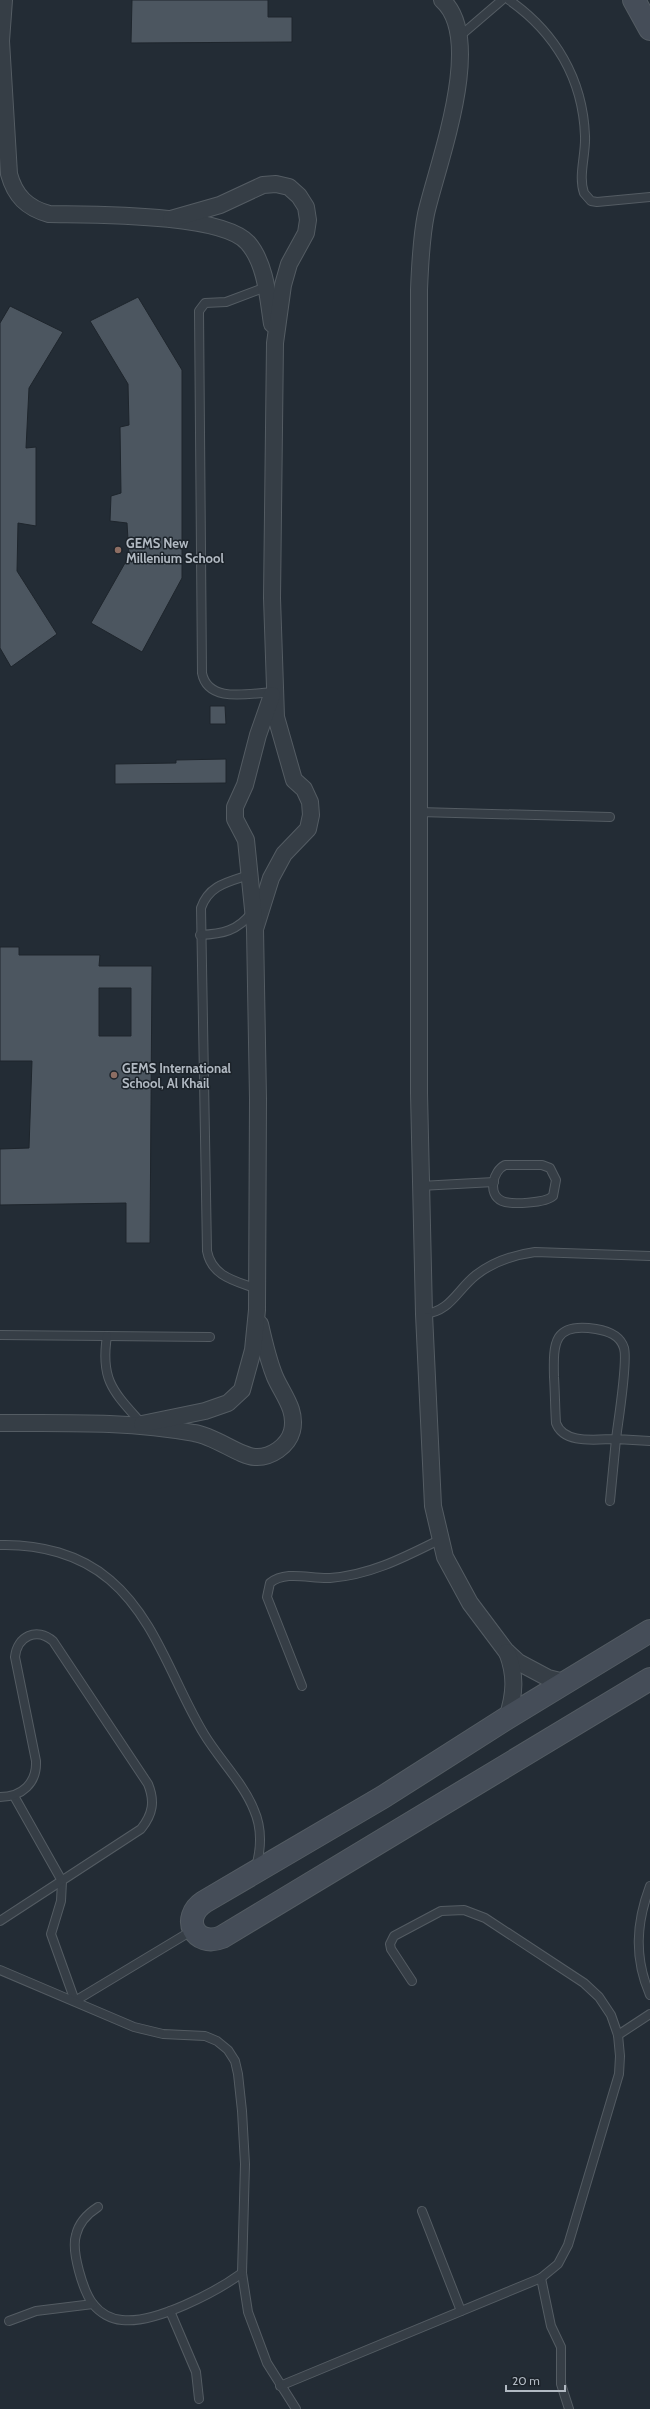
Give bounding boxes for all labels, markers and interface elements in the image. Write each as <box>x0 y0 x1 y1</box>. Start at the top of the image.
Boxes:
place label: GEMS New Millenium School <box>126 535 224 566</box>
marker: GEMS New Millenium School <box>113 545 123 555</box>
place label: GEMS International School, Al Khail <box>122 1060 232 1091</box>
marker: GEMS International School, Al Khail <box>109 1070 119 1080</box>
scale bar <box>506 2367 565 2393</box>
text: 20 m <box>512 2373 540 2388</box>

